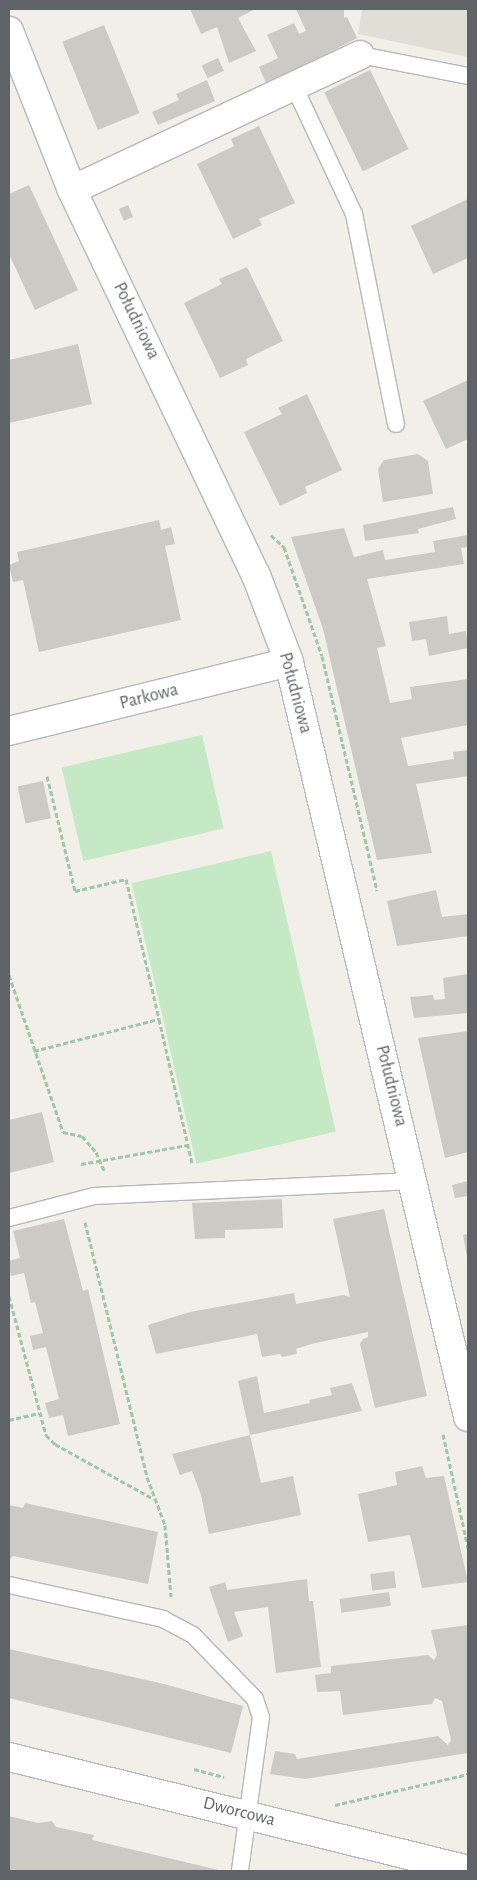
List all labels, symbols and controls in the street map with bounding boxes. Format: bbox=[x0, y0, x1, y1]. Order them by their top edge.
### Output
street label: Południowa bbox=[108, 279, 164, 363]
street label: Południowa bbox=[274, 650, 316, 736]
street label: Parkowa bbox=[118, 679, 180, 715]
street label: Południowa bbox=[370, 1043, 412, 1129]
street label: Dworcowa bbox=[201, 1793, 277, 1831]

